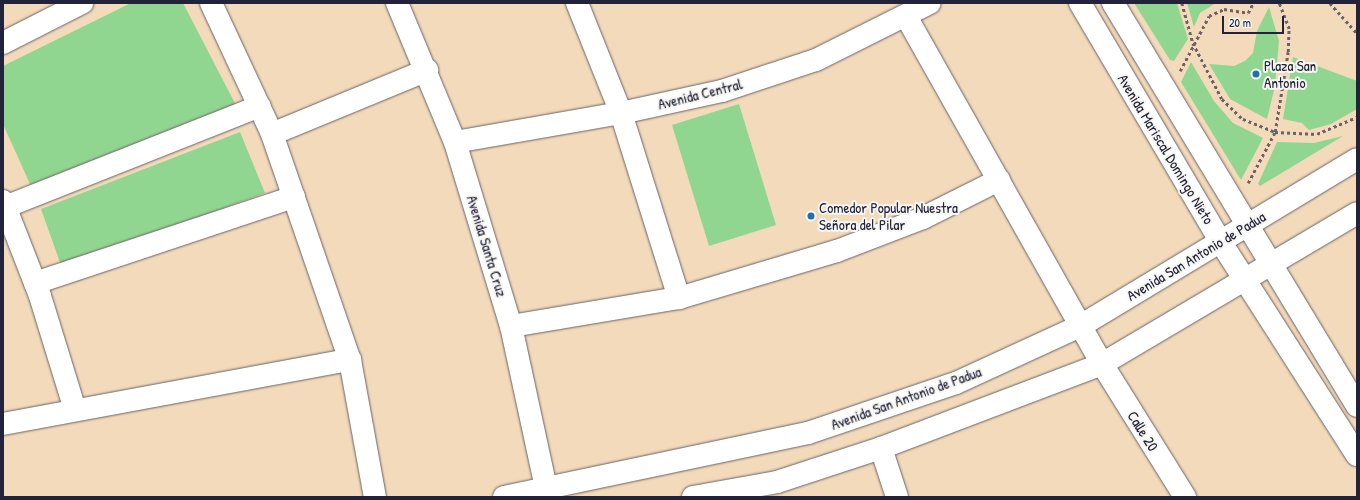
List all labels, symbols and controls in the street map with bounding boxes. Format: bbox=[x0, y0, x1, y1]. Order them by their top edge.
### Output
scale bar bbox=[1224, 8, 1286, 34]
text: 20 m bbox=[1229, 14, 1251, 31]
place label: Plaza San Antonio bbox=[1264, 56, 1316, 91]
marker: Plaza San Antonio bbox=[1251, 69, 1261, 79]
street label: Avenida Mariscal Domingo Nieto bbox=[1114, 71, 1218, 227]
street label: Avenida Central bbox=[656, 75, 744, 113]
street label: Avenida Santa Cruz bbox=[463, 193, 511, 299]
place label: Comedor Popular Nuestra Señora del Pilar bbox=[819, 198, 958, 233]
street label: Avenida San Antonio de Padua bbox=[1123, 207, 1269, 305]
marker: Comedor Popular Nuestra Señora del Pilar bbox=[806, 211, 816, 221]
street label: Avenida San Antonio de Padua bbox=[828, 362, 984, 434]
street label: Calle 20 bbox=[1124, 408, 1162, 454]

